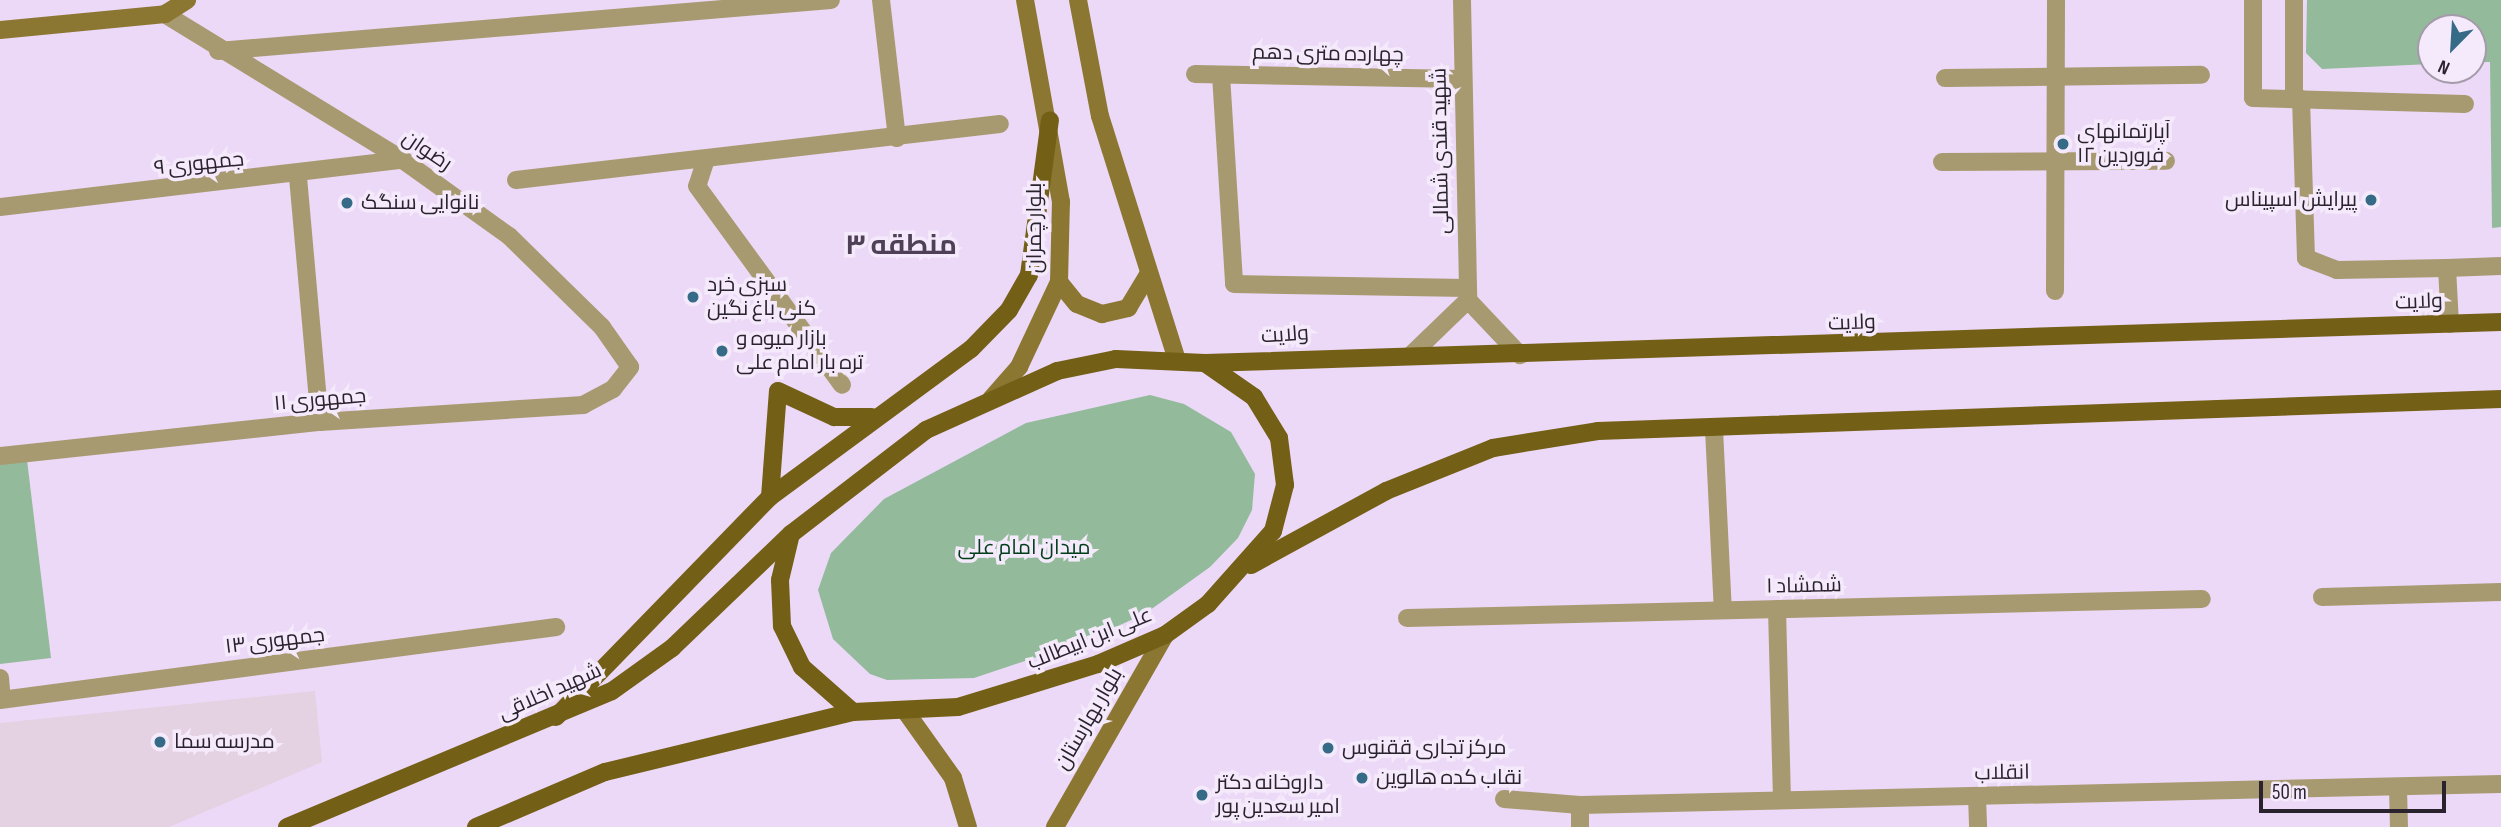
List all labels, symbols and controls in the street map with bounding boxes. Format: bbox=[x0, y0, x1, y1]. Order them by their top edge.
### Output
north arrow bbox=[2417, 14, 2487, 84]
street label: چهارده متری دهم bbox=[1252, 40, 1404, 68]
text: N bbox=[2435, 54, 2453, 79]
street label: شهید قندی شمالی bbox=[1427, 68, 1455, 234]
place label: آپارتمانهای ۱۲ فروردین bbox=[2077, 119, 2170, 169]
street label: رضوان bbox=[397, 125, 457, 177]
marker: آپارتمانهای ۱۲ فروردین bbox=[2055, 136, 2071, 152]
street label: جمهوری ۹ bbox=[153, 147, 245, 181]
street label: بلوار چمران bbox=[1022, 183, 1048, 273]
place label: پیرایش اسپیناس bbox=[2225, 187, 2357, 213]
place label: نانوایی سنگک bbox=[361, 190, 479, 216]
marker: پیرایش اسپیناس bbox=[2363, 192, 2379, 208]
marker: نانوایی سنگک bbox=[339, 195, 355, 211]
district label: منطقه ۳ bbox=[845, 229, 957, 263]
place label: سبزی خرد کنی باغ نگین bbox=[707, 272, 816, 322]
marker: سبزی خرد کنی باغ نگین bbox=[685, 289, 701, 305]
street label: ولایت bbox=[2395, 289, 2443, 315]
street label: ولایت bbox=[1828, 310, 1876, 336]
street label: ولایت bbox=[1260, 321, 1310, 349]
place label: بازار میوه و تره بار امام علی bbox=[736, 326, 863, 376]
marker: بازار میوه و تره بار امام علی bbox=[714, 343, 730, 359]
street label: جمهوری ۱۱ bbox=[273, 383, 367, 417]
park label: میدان امام علی bbox=[957, 535, 1091, 561]
street label: شمشاد ۱ bbox=[1766, 573, 1842, 599]
street label: علی ابن ابیطالب bbox=[1024, 603, 1156, 675]
street label: جمهوری ۱۳ bbox=[224, 622, 326, 660]
street label: شهید اخلاقی bbox=[494, 658, 606, 726]
street label: بلوار بهارستان bbox=[1050, 664, 1128, 774]
place label: مدرسه سما bbox=[174, 729, 275, 755]
marker: مدرسه سما bbox=[152, 734, 168, 750]
place label: مرکز تجاری ققنوس bbox=[1342, 735, 1507, 761]
marker: مرکز تجاری ققنوس bbox=[1320, 740, 1336, 756]
street label: انقلاب bbox=[1974, 760, 2030, 786]
place label: نقاب کده هالوین bbox=[1376, 765, 1522, 791]
scale bar bbox=[2263, 768, 2450, 812]
place label: داروخانه دکتر امیر سعدین پور bbox=[1216, 770, 1340, 820]
marker: نقاب کده هالوین bbox=[1354, 770, 1370, 786]
text: 50 m bbox=[2272, 780, 2307, 805]
marker: داروخانه دکتر امیر سعدین پور bbox=[1194, 787, 1210, 803]

